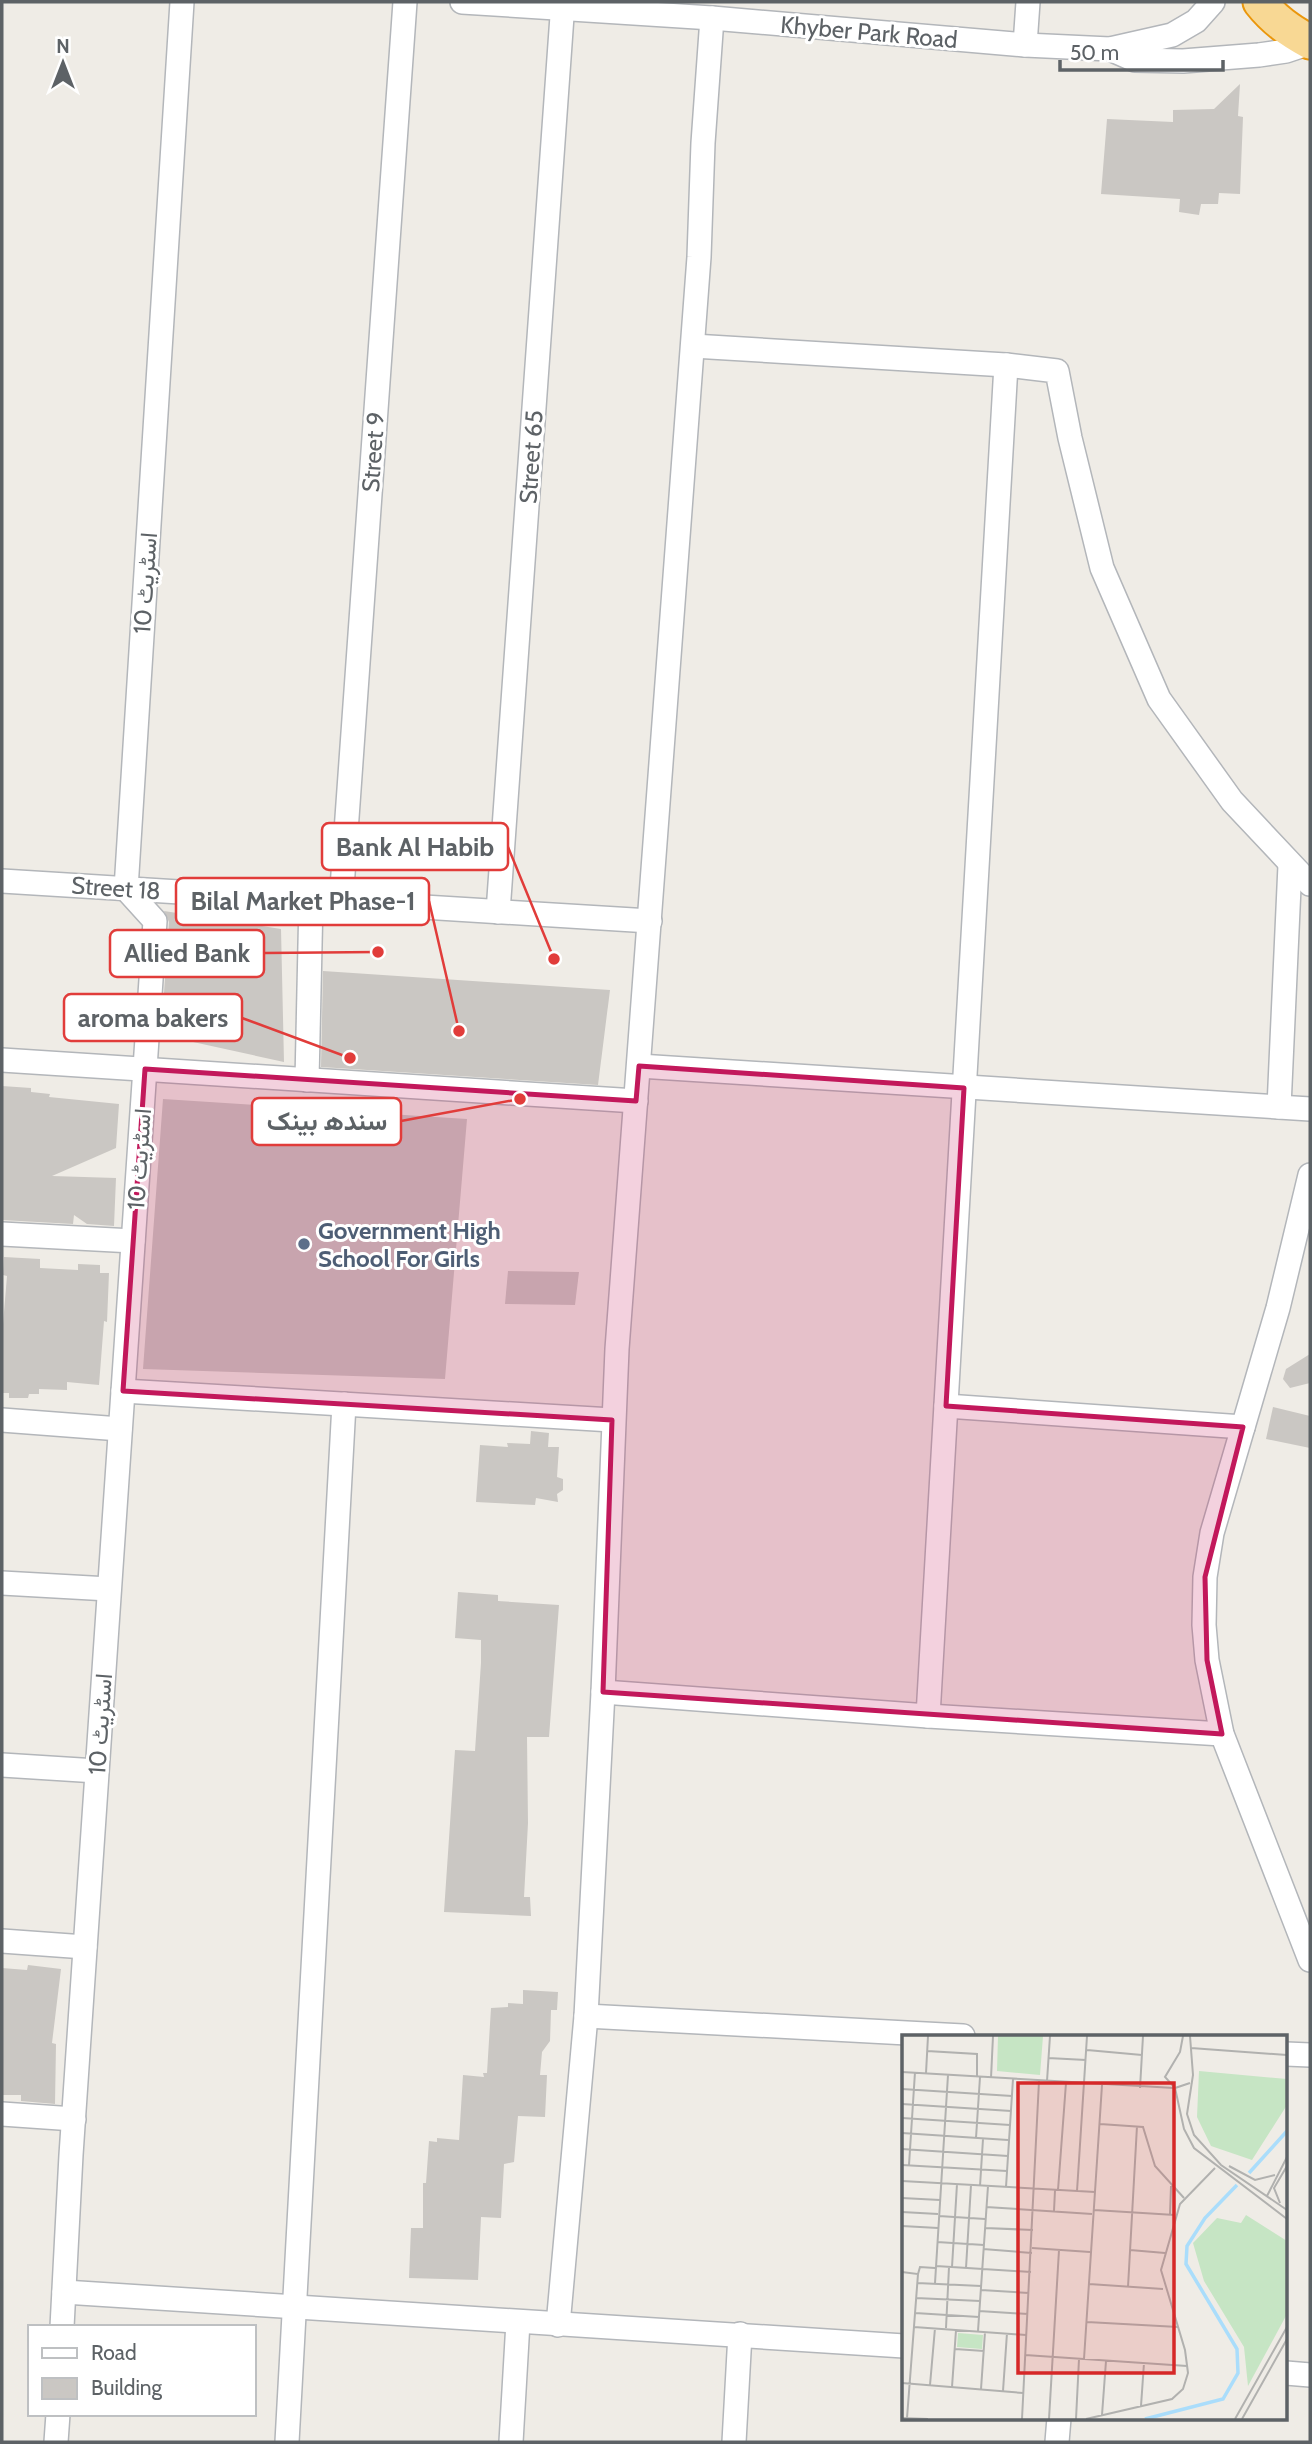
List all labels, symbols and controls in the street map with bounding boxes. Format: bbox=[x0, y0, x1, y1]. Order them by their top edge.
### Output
street label: Khyber Park Road bbox=[779, 10, 959, 54]
north arrow bbox=[28, 28, 98, 98]
scale bar bbox=[1060, 28, 1223, 72]
text: N bbox=[56, 35, 70, 58]
text: 50 m bbox=[1070, 40, 1119, 65]
street label: Street 65 bbox=[513, 409, 549, 505]
street label: Street 9 bbox=[356, 411, 390, 493]
street label: اسٹریٹ 10 bbox=[127, 531, 164, 635]
callout: Bank Al Habib bbox=[322, 823, 508, 870]
text: Bank Al Habib bbox=[336, 831, 494, 863]
street label: Street 18 bbox=[70, 870, 162, 906]
callout: Bilal Market Phase-1 bbox=[176, 878, 429, 925]
text: Bilal Market Phase-1 bbox=[190, 885, 416, 917]
callout: Allied Bank bbox=[110, 930, 264, 977]
text: Allied Bank bbox=[124, 937, 250, 969]
callout: aroma bakers bbox=[64, 994, 242, 1041]
text: aroma bakers bbox=[78, 1002, 228, 1034]
callout: سندھ بینک bbox=[252, 1098, 401, 1145]
text: سندھ بینک bbox=[267, 1105, 387, 1137]
street label: اسٹریٹ 10 bbox=[121, 1107, 158, 1211]
place label: Government High School For Girls bbox=[318, 1216, 501, 1273]
marker: Government High School For Girls bbox=[296, 1236, 312, 1252]
street label: اسٹریٹ 10 bbox=[82, 1672, 119, 1776]
inset map bbox=[902, 2035, 1288, 2420]
legend bbox=[28, 2325, 256, 2416]
text: Road bbox=[91, 2340, 137, 2365]
text: Building bbox=[91, 2375, 163, 2400]

